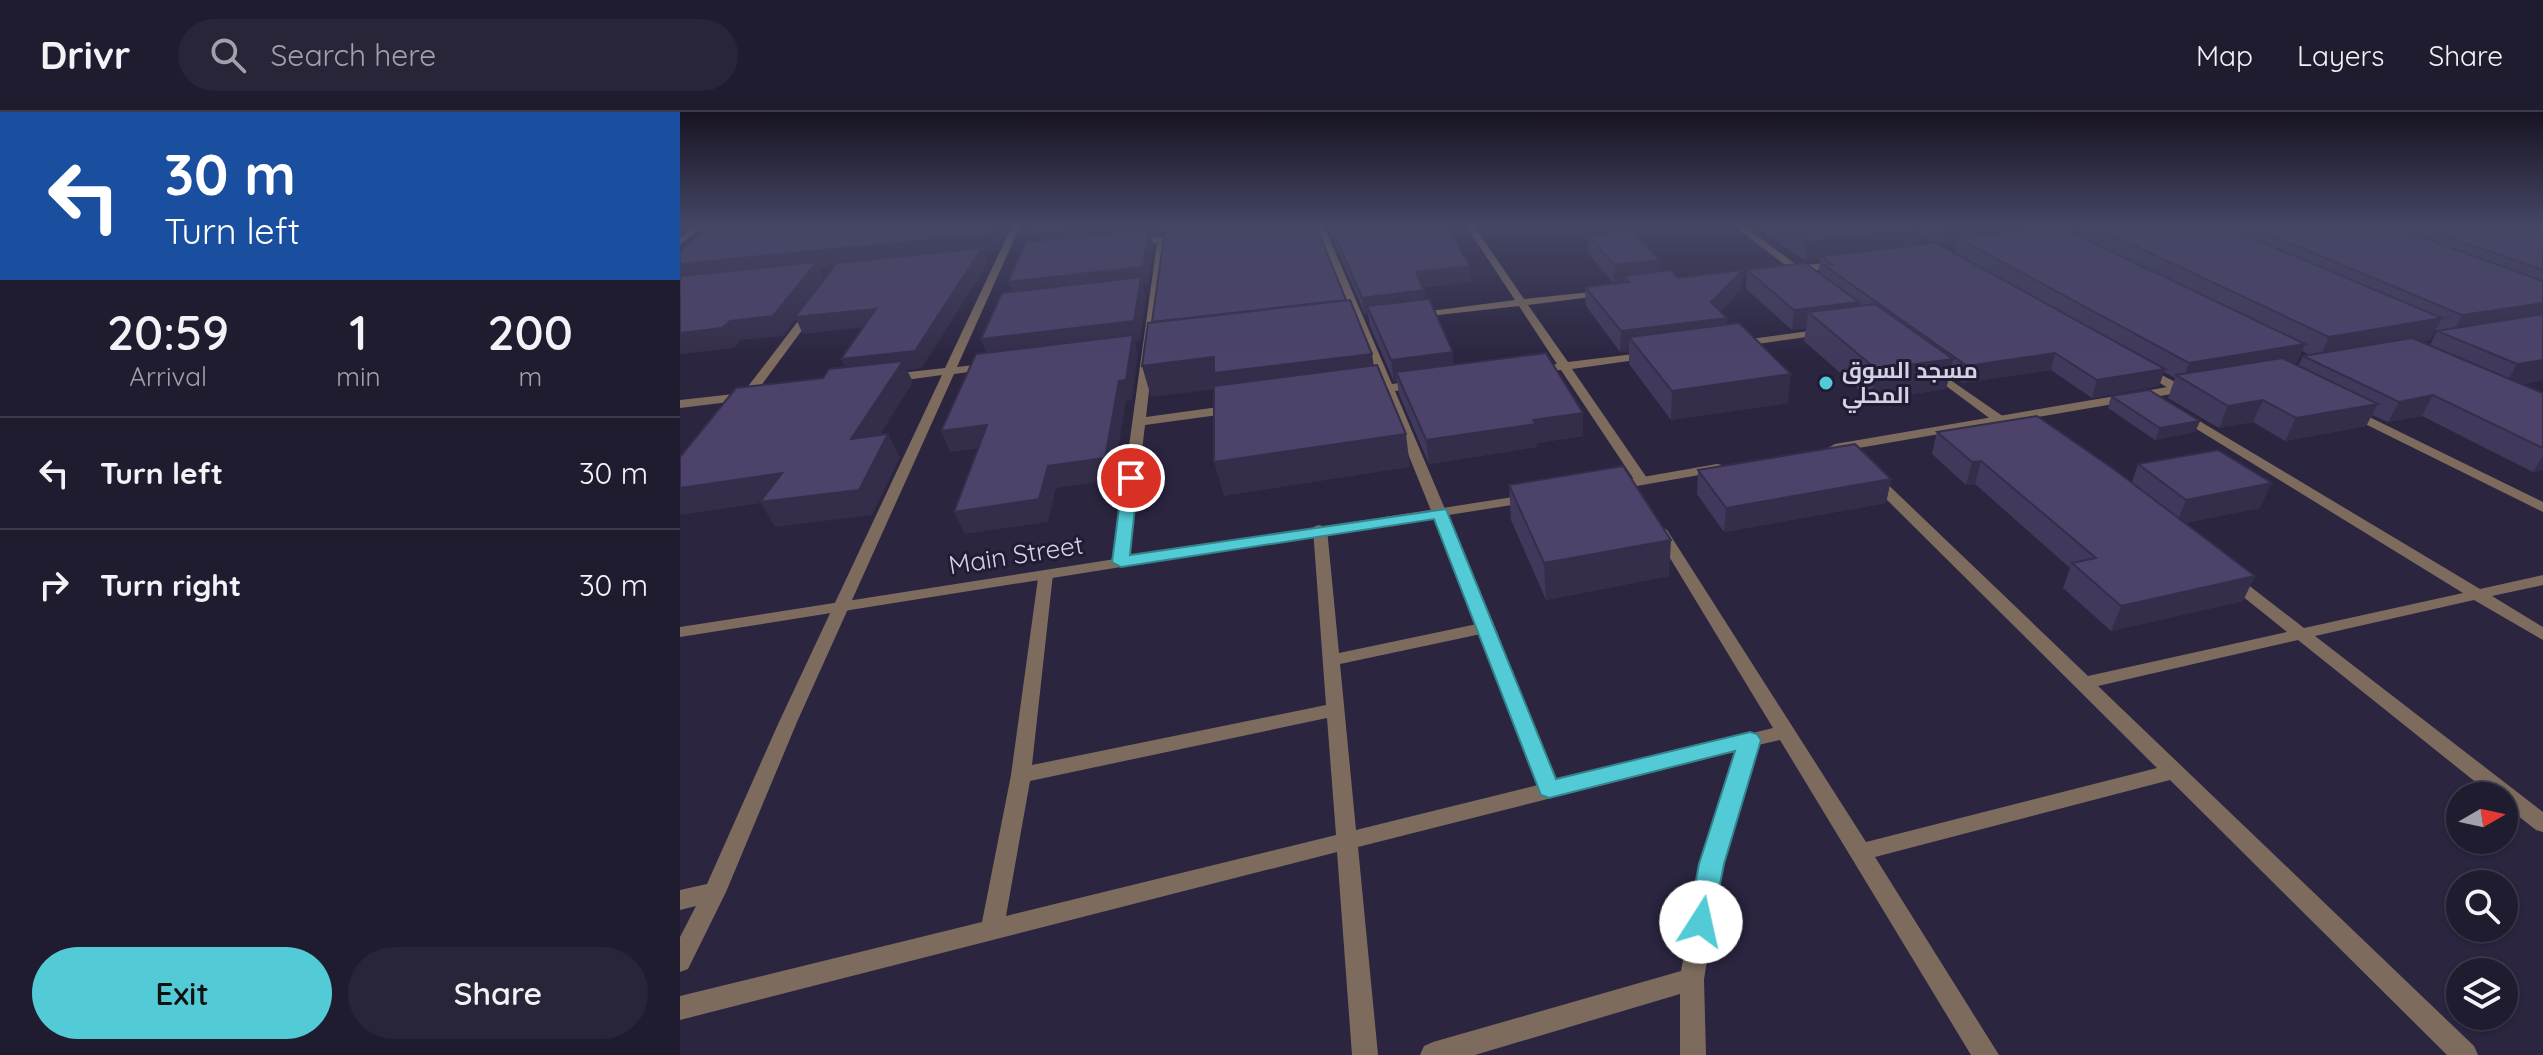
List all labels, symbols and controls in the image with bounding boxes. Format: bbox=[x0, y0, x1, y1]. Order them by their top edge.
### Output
search box bbox=[178, 19, 738, 91]
text: Drivr bbox=[40, 31, 130, 79]
icon: search bbox=[206, 33, 250, 77]
text: Search here bbox=[270, 36, 436, 74]
text: Map bbox=[2196, 38, 2253, 73]
text: Layers bbox=[2297, 38, 2384, 73]
text: Share bbox=[2428, 38, 2503, 73]
text: 30 m bbox=[164, 139, 296, 209]
icon: left bbox=[32, 144, 136, 248]
text: Turn left bbox=[164, 208, 300, 253]
text: 20:59 bbox=[107, 302, 229, 362]
text: 1 bbox=[349, 302, 368, 362]
text: 200 bbox=[488, 302, 573, 362]
place label: مسجد السوق المحلي bbox=[1842, 356, 1978, 413]
text: Arrival bbox=[129, 360, 207, 393]
text: min bbox=[336, 360, 381, 393]
text: m bbox=[518, 360, 542, 393]
marker: مسجد السوق المحلي bbox=[1817, 374, 1835, 392]
pin bbox=[1097, 444, 1165, 512]
icon: left bbox=[32, 451, 76, 495]
text: Turn left bbox=[100, 454, 223, 492]
text: 30 m bbox=[579, 454, 648, 492]
icon: arrive bbox=[1109, 456, 1153, 500]
street label: Main Street bbox=[946, 528, 1086, 581]
icon: right bbox=[32, 563, 76, 607]
text: Turn right bbox=[100, 566, 241, 604]
text: 30 m bbox=[579, 566, 648, 604]
north arrow bbox=[2446, 782, 2518, 854]
map controls bbox=[2446, 782, 2518, 1030]
button: search bbox=[2446, 870, 2518, 942]
position arrow bbox=[1659, 880, 1743, 964]
button: Exit bbox=[32, 947, 332, 1039]
button: Share bbox=[348, 947, 648, 1039]
button: layers bbox=[2446, 958, 2518, 1030]

